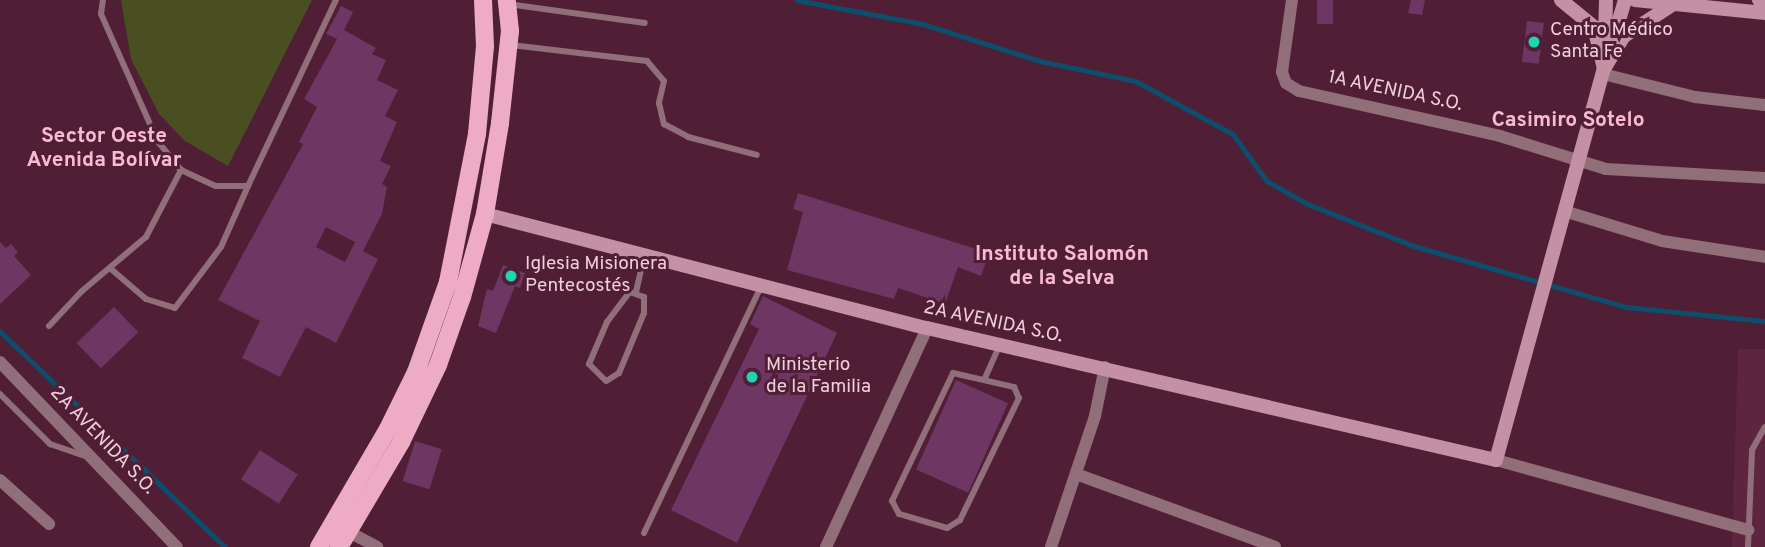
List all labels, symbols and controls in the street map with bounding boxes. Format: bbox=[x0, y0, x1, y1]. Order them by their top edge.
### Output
place label: Centro Médico Santa Fe bbox=[1550, 20, 1673, 64]
marker: Centro Médico Santa Fe bbox=[1524, 32, 1544, 52]
street label: 1A AVENIDA S.O. bbox=[1325, 66, 1465, 118]
district label: Casimiro Sotelo bbox=[1491, 108, 1645, 134]
district label: Sector Oeste Avenida Bolívar bbox=[27, 124, 181, 174]
district label: Instituto Salomón de la Selva bbox=[975, 242, 1149, 292]
place label: Iglesia Misionera Pentecostés bbox=[525, 254, 667, 298]
marker: Iglesia Misionera Pentecostés bbox=[503, 268, 519, 284]
street label: 2A AVENIDA S.O. bbox=[920, 297, 1066, 349]
place label: Ministerio de la Familia bbox=[766, 355, 871, 399]
marker: Ministerio de la Familia bbox=[744, 369, 760, 385]
street label: 2A AVENIDA S.O. bbox=[44, 381, 160, 501]

